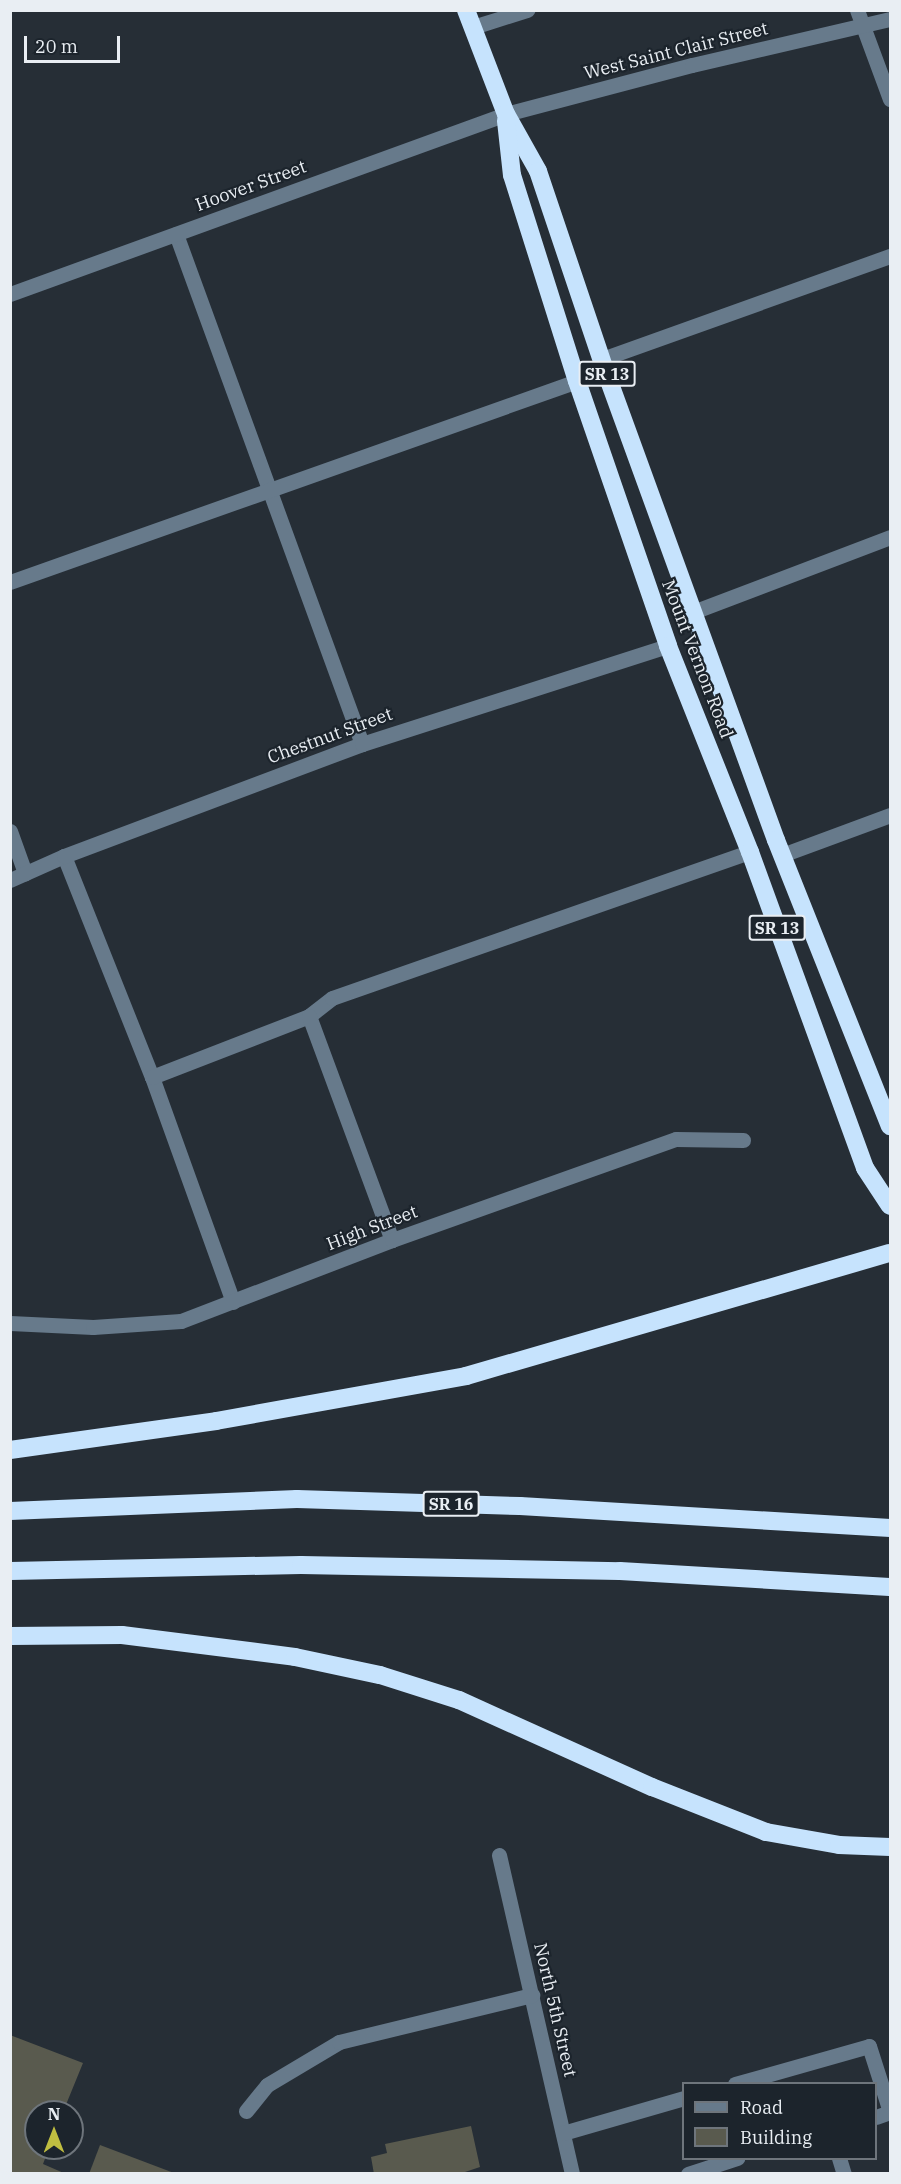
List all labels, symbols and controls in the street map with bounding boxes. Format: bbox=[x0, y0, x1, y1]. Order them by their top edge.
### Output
street label: West Saint Clair Street bbox=[582, 18, 770, 84]
scale bar bbox=[27, 24, 123, 62]
text: 20 m bbox=[35, 35, 78, 58]
street label: Hoover Street bbox=[193, 156, 309, 216]
road number: SR 13 bbox=[578, 361, 636, 387]
street label: Mount Vernon Road bbox=[657, 577, 737, 741]
street label: Chestnut Street bbox=[265, 703, 395, 769]
road number: SR 13 bbox=[748, 915, 806, 941]
street label: High Street bbox=[324, 1201, 420, 1255]
road number: SR 16 bbox=[422, 1491, 480, 1517]
street label: North 5th Street bbox=[529, 1941, 581, 2079]
legend bbox=[682, 2082, 877, 2160]
text: Road bbox=[740, 2096, 783, 2119]
north arrow bbox=[24, 2100, 84, 2160]
text: N bbox=[48, 2104, 60, 2124]
text: Building bbox=[740, 2126, 812, 2149]

